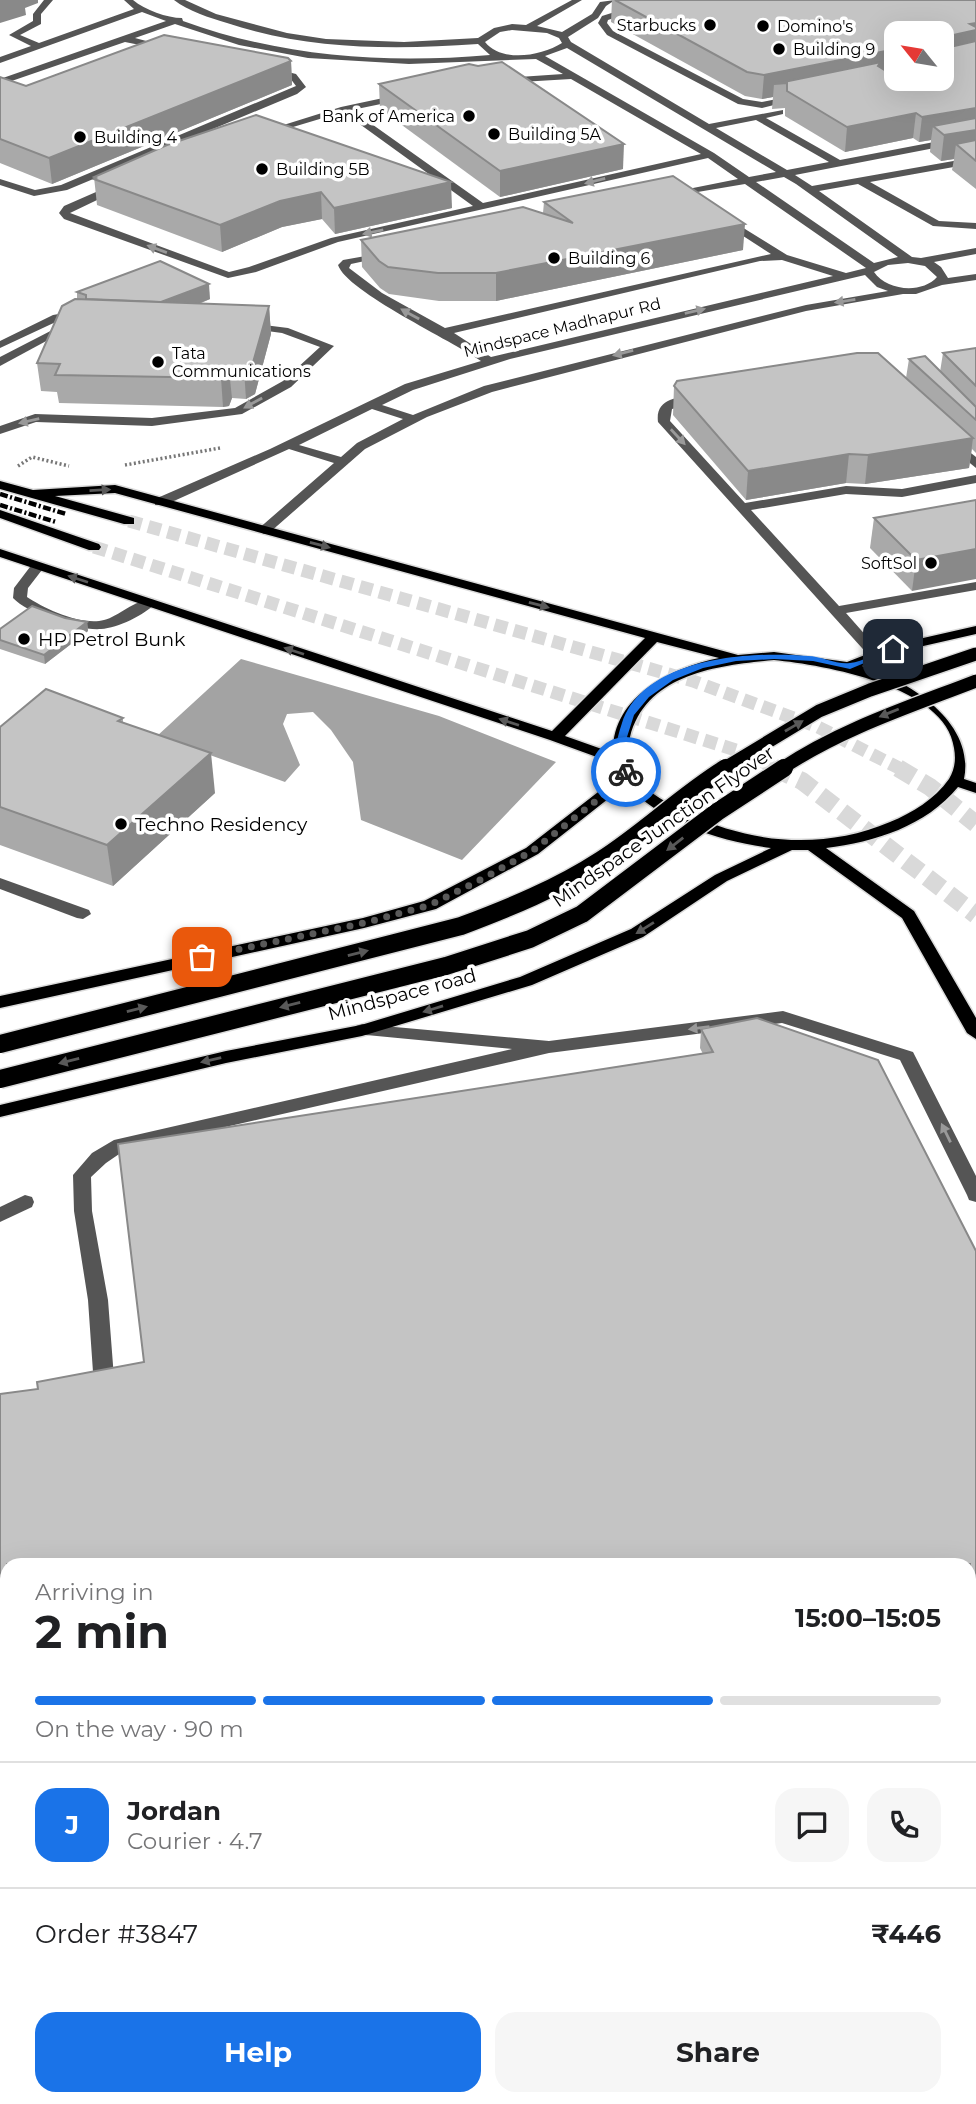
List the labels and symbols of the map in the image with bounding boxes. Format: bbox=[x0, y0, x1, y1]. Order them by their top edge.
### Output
place label: Starbucks bbox=[617, 16, 696, 35]
marker: Starbucks bbox=[702, 17, 718, 33]
place label: Domino's bbox=[777, 17, 853, 36]
marker: Domino's bbox=[755, 18, 771, 34]
north arrow bbox=[884, 21, 954, 91]
place label: Building 9 bbox=[793, 40, 875, 59]
marker: Building 9 bbox=[771, 41, 787, 57]
place label: Bank of America bbox=[322, 107, 455, 126]
marker: Bank of America bbox=[461, 108, 477, 124]
place label: Building 5A bbox=[508, 125, 602, 144]
marker: Building 5A bbox=[486, 126, 502, 142]
place label: Building 4 bbox=[94, 128, 178, 147]
marker: Building 4 bbox=[72, 129, 88, 145]
place label: Building 5B bbox=[276, 160, 370, 179]
marker: Building 5B bbox=[254, 161, 270, 177]
one-way arrow bbox=[584, 175, 606, 186]
one-way arrow bbox=[362, 226, 384, 237]
one-way arrow bbox=[147, 244, 168, 255]
place label: Building 6 bbox=[568, 249, 651, 268]
marker: Building 6 bbox=[546, 250, 562, 266]
street label: Mindspace Madhapur Rd bbox=[462, 294, 663, 361]
one-way arrow bbox=[834, 296, 856, 307]
one-way arrow bbox=[684, 306, 706, 317]
one-way arrow bbox=[400, 308, 420, 320]
place label: Tata Communications bbox=[172, 344, 311, 381]
one-way arrow bbox=[612, 348, 634, 359]
marker: Tata Communications bbox=[150, 354, 166, 370]
one-way arrow bbox=[244, 397, 263, 409]
one-way arrow bbox=[18, 415, 40, 426]
one-way arrow bbox=[670, 428, 686, 446]
one-way arrow bbox=[89, 484, 111, 495]
one-way arrow bbox=[309, 540, 331, 551]
place label: SoftSol bbox=[861, 554, 917, 573]
marker: SoftSol bbox=[923, 555, 939, 571]
one-way arrow bbox=[67, 573, 88, 584]
one-way arrow bbox=[528, 600, 550, 611]
pin bbox=[863, 619, 923, 679]
place label: HP Petrol Bunk bbox=[38, 628, 186, 651]
marker: HP Petrol Bunk bbox=[16, 631, 32, 647]
one-way arrow bbox=[283, 645, 304, 656]
one-way arrow bbox=[879, 707, 899, 719]
one-way arrow bbox=[499, 716, 520, 727]
one-way arrow bbox=[784, 719, 803, 732]
courier bbox=[591, 737, 661, 807]
street label: Mindspace Junction Flyover bbox=[548, 741, 779, 912]
place label: Techno Residency bbox=[135, 813, 308, 836]
marker: Techno Residency bbox=[113, 816, 129, 832]
one-way arrow bbox=[667, 837, 685, 852]
one-way arrow bbox=[636, 921, 654, 935]
pin bbox=[172, 927, 232, 987]
one-way arrow bbox=[347, 947, 369, 958]
street label: Mindspace road bbox=[325, 964, 479, 1025]
one-way arrow bbox=[278, 1000, 300, 1011]
one-way arrow bbox=[127, 1003, 149, 1014]
one-way arrow bbox=[422, 1004, 443, 1014]
one-way arrow bbox=[688, 1022, 710, 1033]
one-way arrow bbox=[200, 1055, 222, 1066]
one-way arrow bbox=[58, 1056, 80, 1067]
one-way arrow bbox=[940, 1123, 951, 1143]

